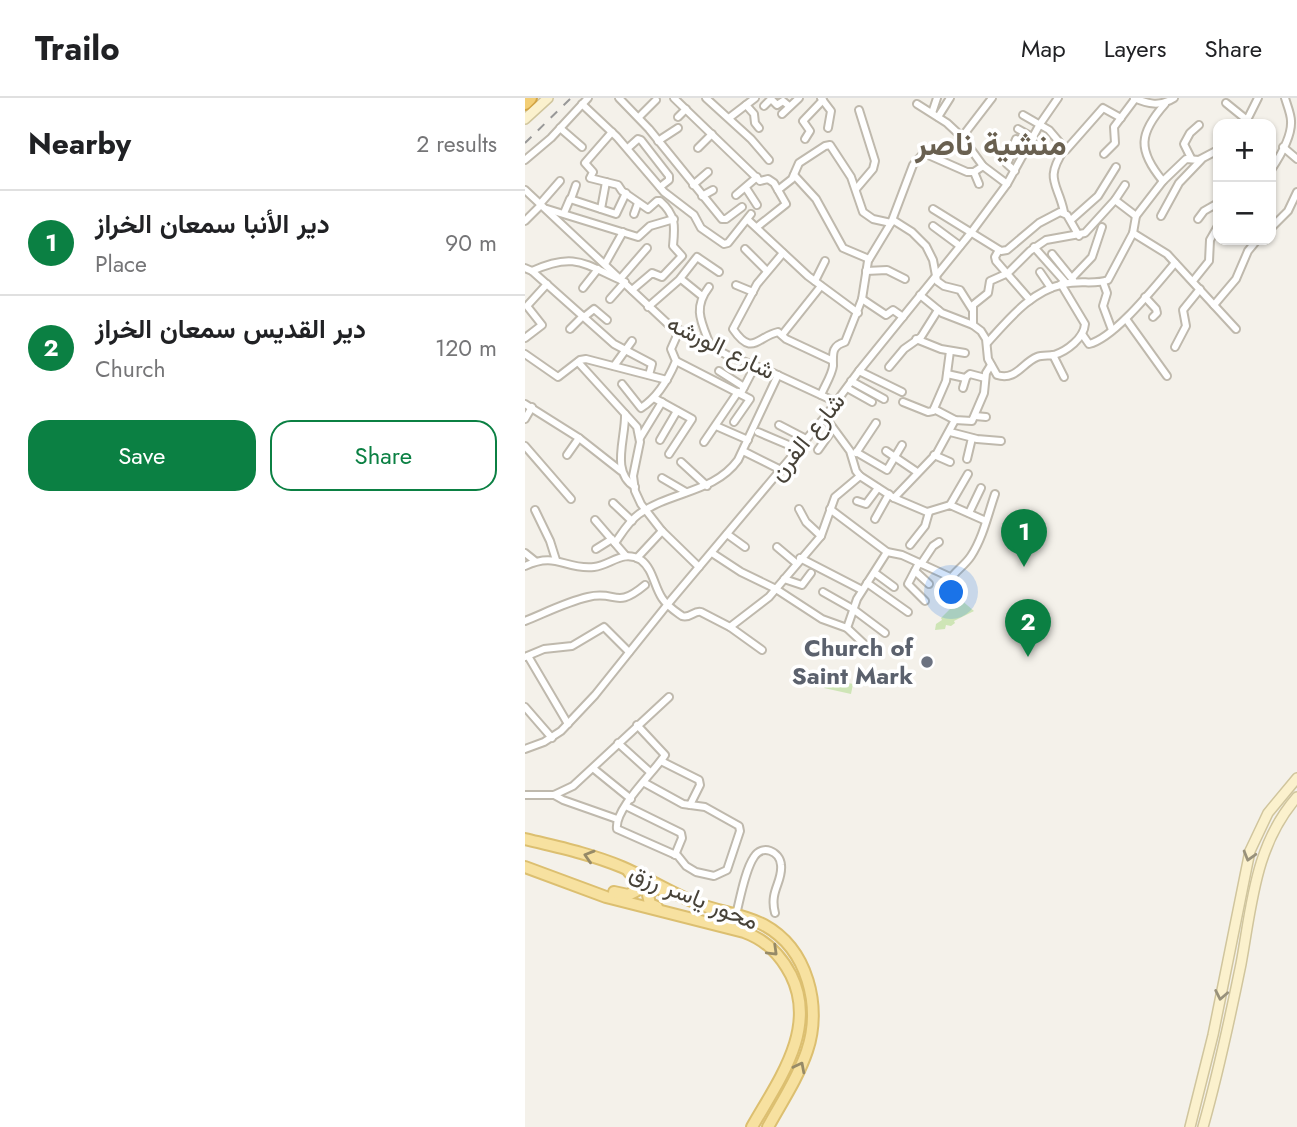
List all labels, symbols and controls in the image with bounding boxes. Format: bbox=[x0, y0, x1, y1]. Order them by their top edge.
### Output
text: Trailo bbox=[35, 25, 120, 72]
text: Map bbox=[1021, 31, 1066, 66]
text: Layers bbox=[1104, 31, 1166, 66]
text: Share bbox=[1204, 31, 1262, 66]
map controls bbox=[1213, 119, 1276, 245]
button: + bbox=[1213, 119, 1276, 182]
district label: منشية ناصر bbox=[914, 121, 1067, 167]
text: Nearby bbox=[28, 122, 131, 165]
text: 2 results bbox=[416, 127, 497, 161]
button: − bbox=[1213, 182, 1276, 245]
text: دير الأنبا سمعان الخراز bbox=[95, 205, 330, 243]
text: 1 bbox=[45, 226, 57, 260]
text: 90 m bbox=[445, 226, 497, 260]
text: Place bbox=[95, 247, 147, 281]
street label: شارع الورشه bbox=[661, 305, 781, 388]
text: دير القديس سمعان الخراز bbox=[95, 310, 366, 348]
text: 2 bbox=[43, 331, 59, 365]
text: 120 m bbox=[435, 331, 497, 365]
text: Church bbox=[95, 352, 166, 386]
street label: شارع الفرن bbox=[760, 385, 853, 488]
button: Save bbox=[28, 420, 256, 491]
button: Share bbox=[270, 420, 497, 491]
pin: 1 bbox=[1001, 509, 1047, 567]
your location bbox=[934, 575, 968, 609]
pin: 2 bbox=[1005, 599, 1051, 657]
place label: Church of Saint Mark bbox=[792, 630, 915, 693]
marker: Church of Saint Mark bbox=[919, 654, 935, 670]
one-way arrow bbox=[583, 849, 595, 864]
one-way arrow bbox=[1243, 850, 1257, 862]
street label: محور ياسر رزق bbox=[624, 855, 764, 938]
one-way arrow bbox=[765, 942, 778, 955]
one-way arrow bbox=[1214, 989, 1229, 1001]
one-way arrow bbox=[791, 1062, 805, 1074]

